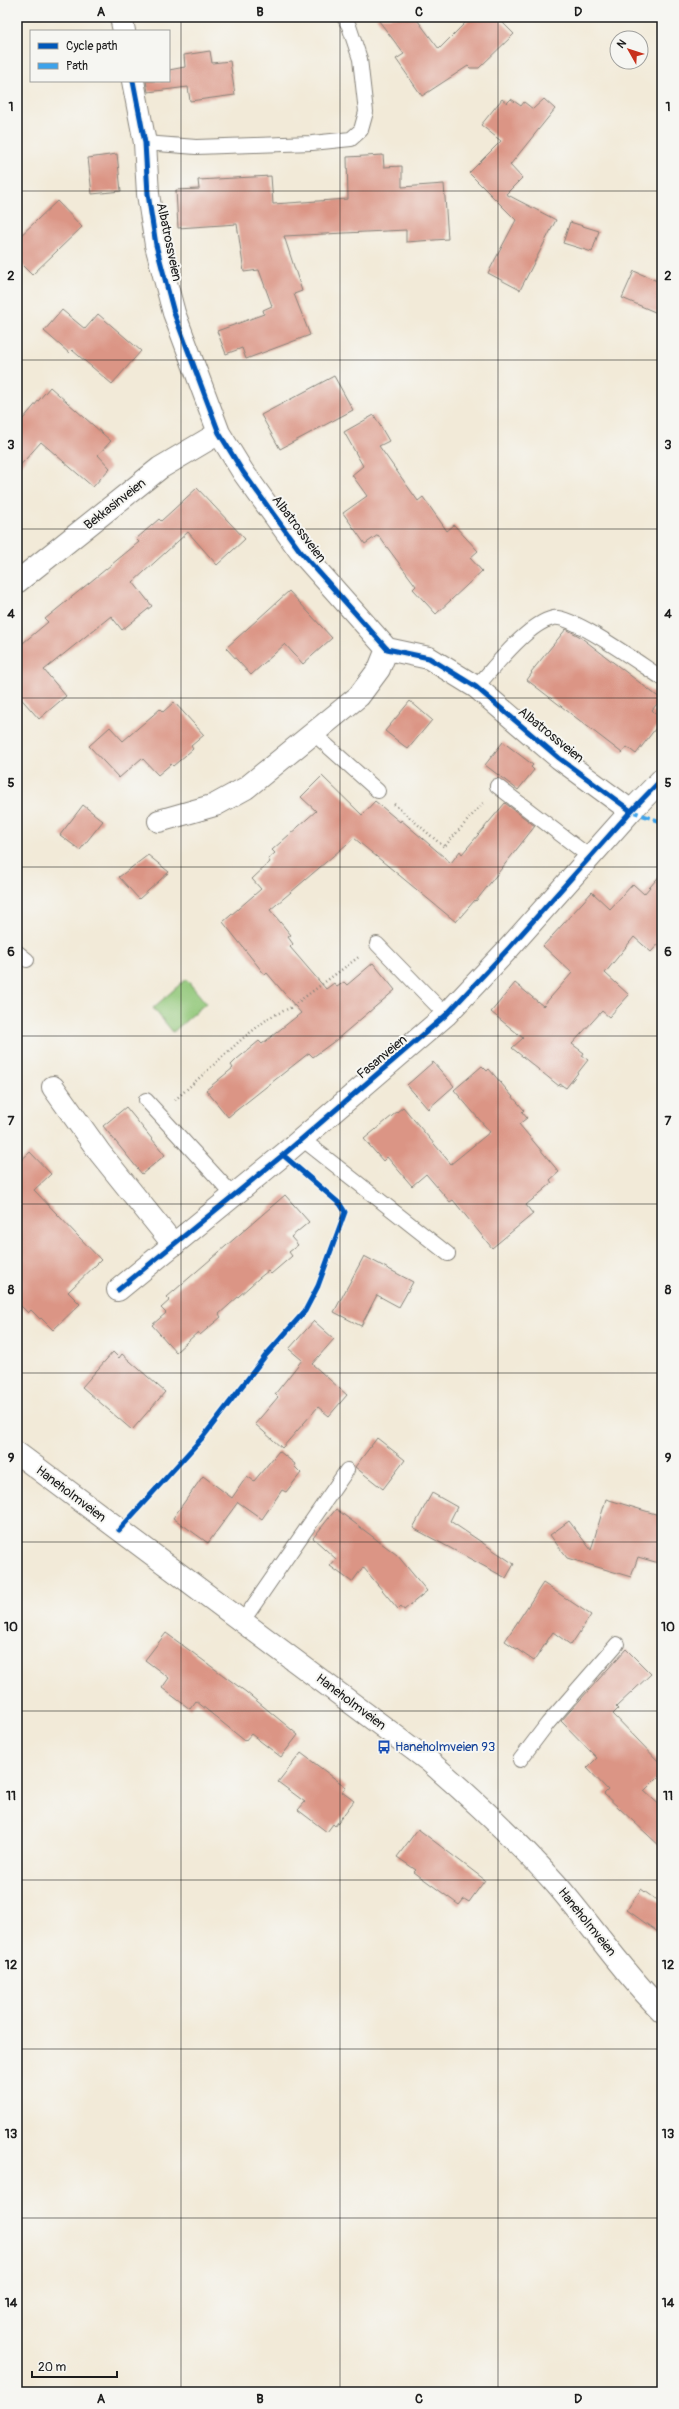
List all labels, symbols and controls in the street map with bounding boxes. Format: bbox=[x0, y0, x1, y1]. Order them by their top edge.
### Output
text: A bbox=[97, 4, 106, 20]
text: B bbox=[256, 4, 264, 20]
text: C bbox=[415, 4, 423, 20]
text: D bbox=[574, 4, 582, 20]
legend bbox=[30, 30, 170, 82]
north arrow bbox=[609, 30, 649, 70]
text: N bbox=[614, 37, 629, 51]
text: Cycle path bbox=[66, 39, 118, 54]
text: Path bbox=[66, 59, 88, 74]
text: 1 bbox=[8, 99, 14, 115]
text: 1 bbox=[665, 99, 671, 115]
street label: Albatrossveien bbox=[153, 201, 185, 283]
text: 2 bbox=[7, 268, 15, 284]
text: 2 bbox=[664, 268, 672, 284]
text: 3 bbox=[7, 437, 15, 453]
text: 3 bbox=[664, 437, 672, 453]
street label: Bekkasinveien bbox=[81, 475, 149, 533]
street label: Albatrossveien bbox=[269, 492, 329, 566]
text: 4 bbox=[7, 606, 15, 622]
text: 4 bbox=[664, 606, 672, 622]
street label: Albatrossveien bbox=[515, 704, 587, 766]
text: 5 bbox=[7, 775, 15, 791]
text: 5 bbox=[664, 775, 672, 791]
text: 6 bbox=[7, 944, 15, 960]
text: 6 bbox=[664, 944, 672, 960]
street label: Fasanveien bbox=[354, 1032, 410, 1082]
text: 7 bbox=[8, 1113, 15, 1129]
text: 7 bbox=[665, 1113, 672, 1129]
text: 8 bbox=[8, 1282, 15, 1298]
text: 8 bbox=[665, 1282, 672, 1298]
text: 9 bbox=[8, 1450, 15, 1466]
text: 9 bbox=[665, 1450, 672, 1466]
street label: Haneholmveien bbox=[33, 1462, 109, 1526]
text: 10 bbox=[4, 1619, 18, 1635]
text: 10 bbox=[661, 1619, 675, 1635]
street label: Haneholmveien bbox=[313, 1670, 389, 1734]
bus stop icon: Haneholmveien 93 bbox=[376, 1739, 392, 1755]
place label: Haneholmveien 93 bbox=[395, 1739, 495, 1755]
text: 11 bbox=[6, 1788, 16, 1804]
text: 11 bbox=[663, 1788, 673, 1804]
street label: Haneholmveien bbox=[555, 1885, 619, 1959]
text: 12 bbox=[5, 1957, 17, 1973]
text: 12 bbox=[662, 1957, 674, 1973]
text: 13 bbox=[5, 2126, 17, 2142]
text: 13 bbox=[662, 2126, 674, 2142]
text: 14 bbox=[5, 2295, 18, 2311]
text: 14 bbox=[662, 2295, 675, 2311]
scale bar bbox=[32, 2353, 117, 2379]
text: 20 m bbox=[38, 2360, 67, 2375]
text: A bbox=[97, 2391, 106, 2407]
text: B bbox=[256, 2391, 264, 2407]
text: C bbox=[415, 2391, 423, 2407]
text: D bbox=[574, 2391, 582, 2407]

